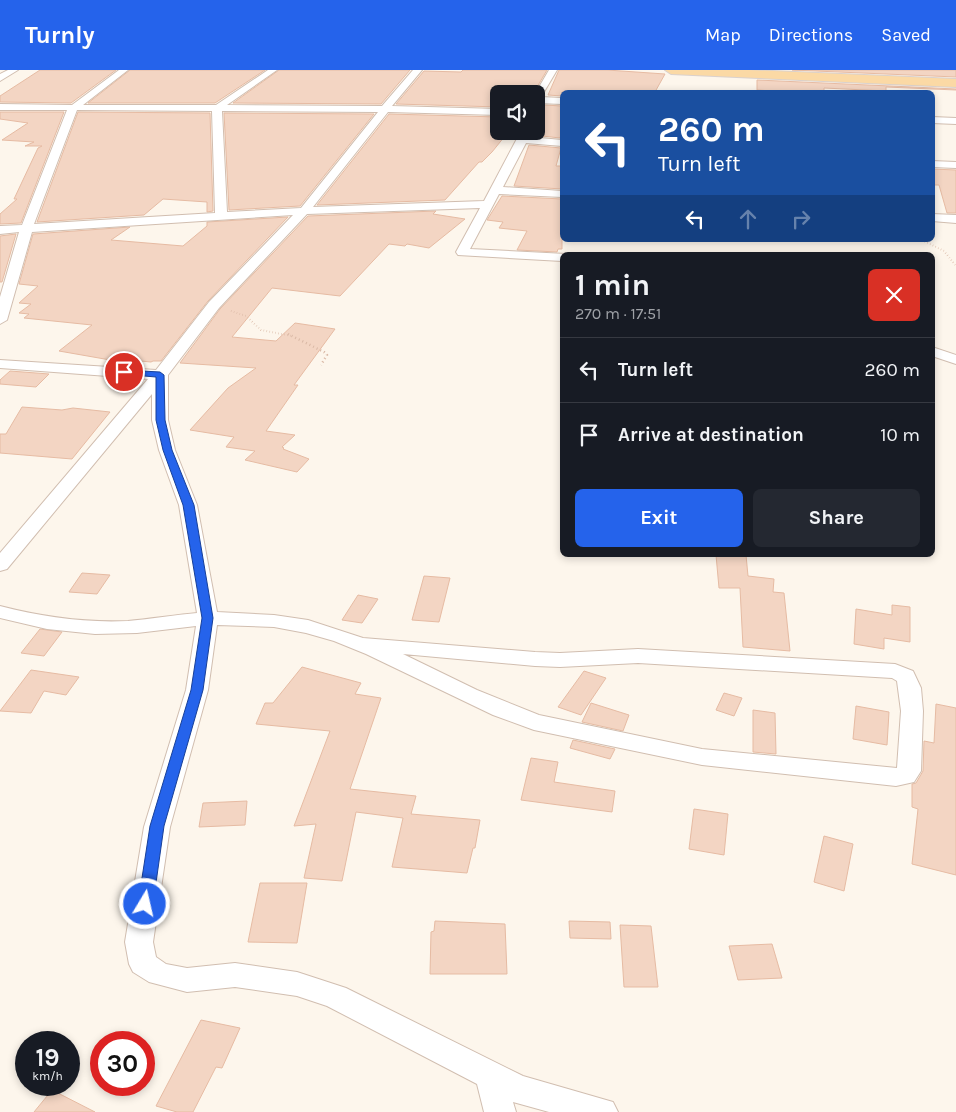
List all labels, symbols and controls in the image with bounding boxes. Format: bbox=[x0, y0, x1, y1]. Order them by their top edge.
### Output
text: Turnly bbox=[25, 21, 95, 49]
text: Map bbox=[705, 24, 741, 46]
text: Directions bbox=[769, 24, 853, 46]
text: Saved bbox=[881, 24, 931, 46]
map controls bbox=[490, 85, 545, 140]
button: sound bbox=[490, 85, 545, 140]
text: 260 m bbox=[658, 109, 765, 150]
icon: left bbox=[575, 110, 640, 175]
text: Turn left bbox=[658, 151, 741, 177]
icon: left bbox=[681, 205, 709, 233]
icon: ahead bbox=[734, 205, 762, 233]
icon: right bbox=[787, 205, 815, 233]
text: 1 min bbox=[575, 267, 650, 303]
button: close bbox=[868, 269, 920, 321]
text: 270 m · 17:51 bbox=[575, 304, 661, 323]
pin bbox=[103, 351, 145, 393]
icon: left bbox=[575, 356, 603, 384]
icon: arrive bbox=[110, 358, 138, 386]
text: Turn left bbox=[618, 359, 693, 381]
text: 260 m bbox=[865, 359, 920, 381]
icon: arrive bbox=[575, 421, 603, 449]
text: Arrive at destination bbox=[618, 424, 804, 446]
text: 10 m bbox=[880, 424, 920, 446]
button: Exit bbox=[575, 489, 743, 547]
button: Share bbox=[753, 489, 920, 547]
position arrow bbox=[118, 877, 170, 929]
speed limit sign: 30 bbox=[90, 1031, 155, 1096]
text: 19 bbox=[35, 1043, 60, 1072]
text: km/h bbox=[32, 1069, 63, 1083]

